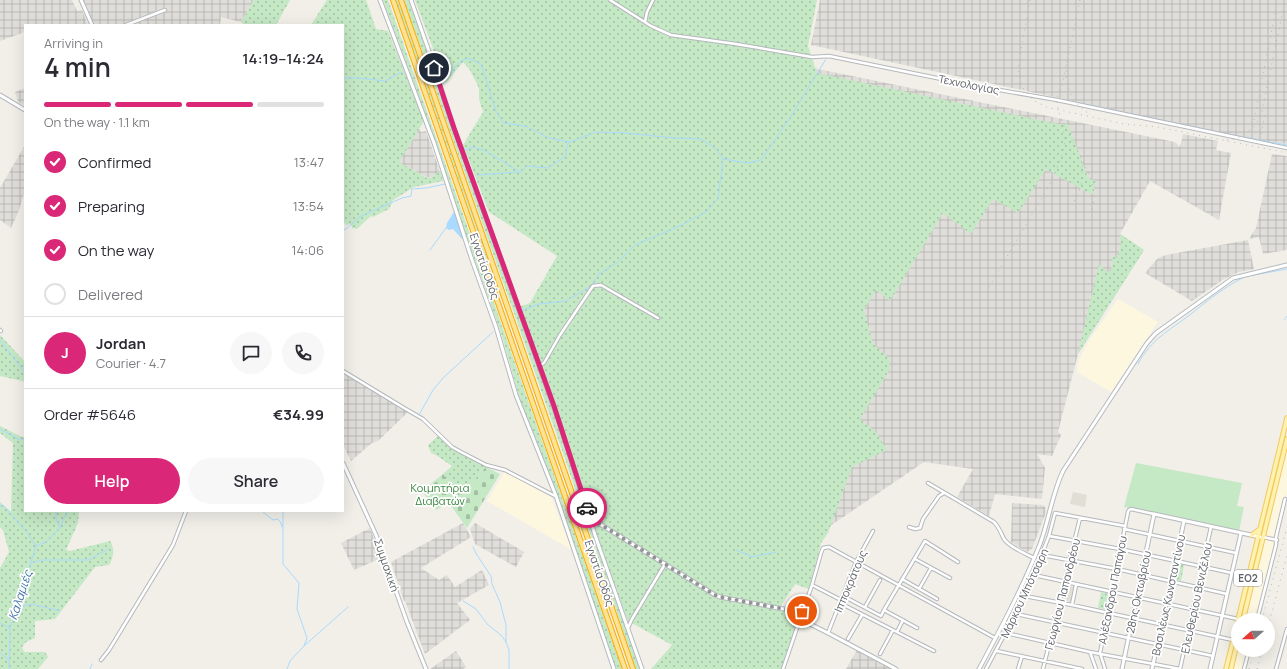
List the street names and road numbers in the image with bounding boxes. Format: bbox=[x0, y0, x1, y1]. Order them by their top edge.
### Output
street label: Τεχνολογίας bbox=[937, 71, 1001, 97]
street label: Εγνατία Οδός bbox=[467, 231, 503, 301]
street label: Βασιλέως Κωνσταντίνου bbox=[1148, 533, 1188, 657]
street label: Αλέξανδρου Παπάγου bbox=[1094, 534, 1130, 646]
street label: Συμμαχική bbox=[371, 536, 403, 594]
street label: Γεωργίου Παπανδρέου bbox=[1041, 537, 1083, 651]
street label: Εγνατία Οδός bbox=[582, 538, 618, 608]
street label: Ελευθερίου Βενιζέλου bbox=[1177, 541, 1215, 655]
street label: Μάρκου Μπότσαρη bbox=[997, 546, 1051, 640]
street label: Ιπποκράτους bbox=[830, 547, 870, 615]
street label: 28ης Οκτωβρίου bbox=[1122, 549, 1154, 635]
road number: ΕΟ2 bbox=[1234, 570, 1262, 586]

